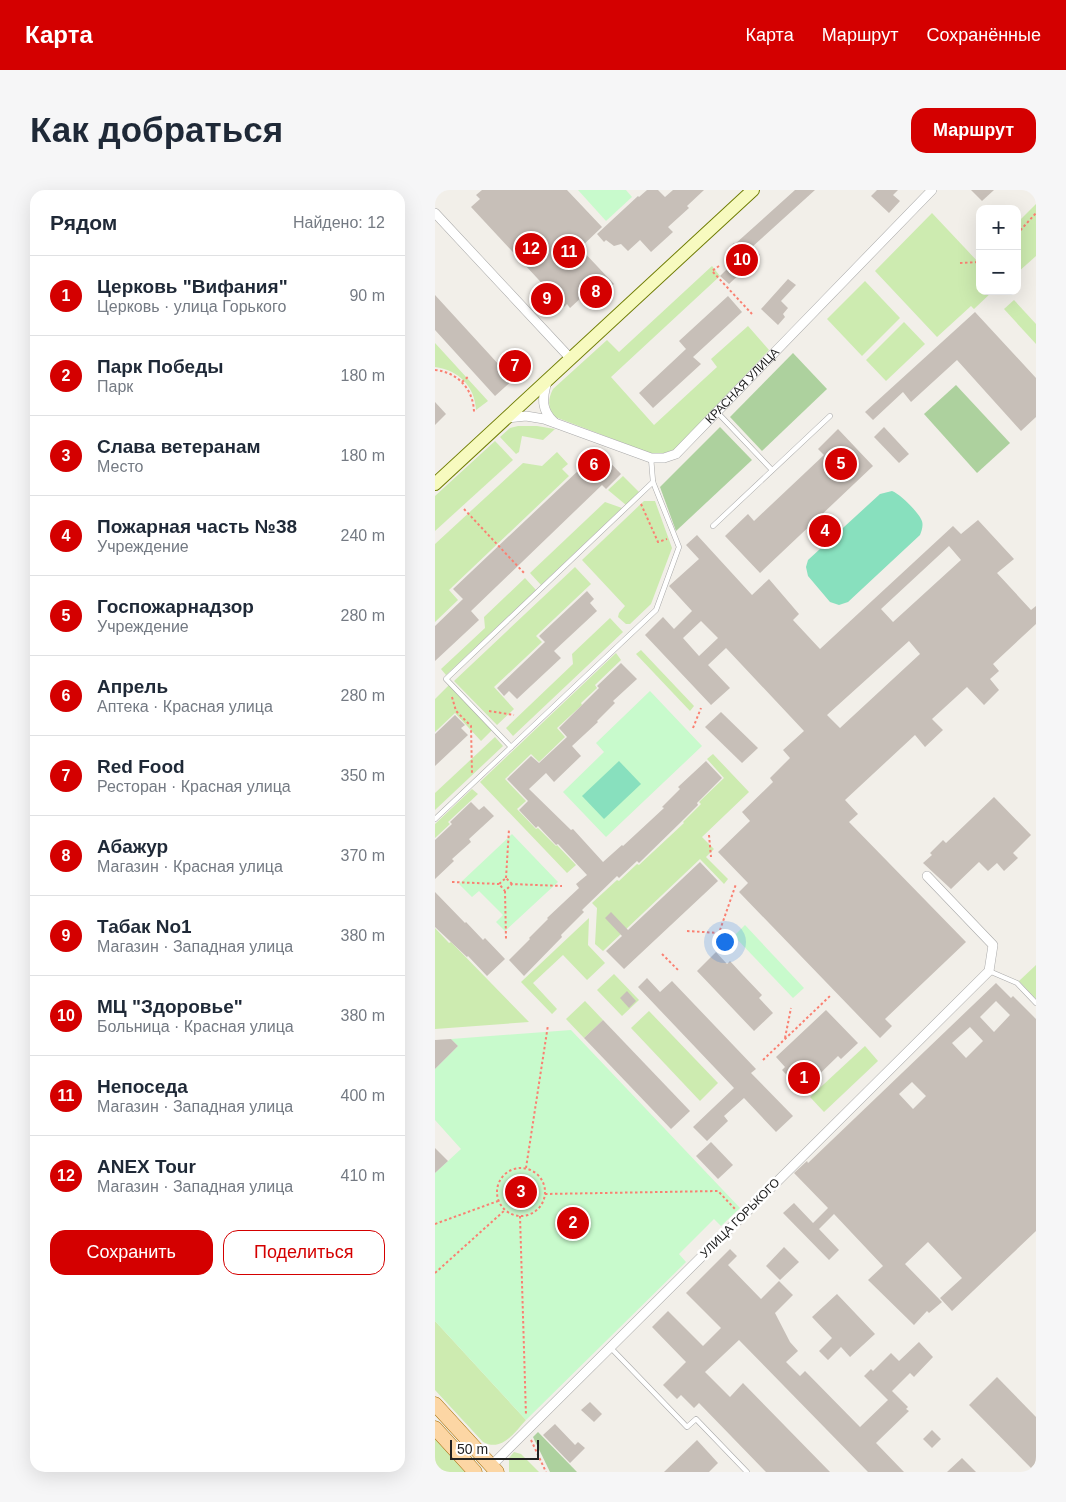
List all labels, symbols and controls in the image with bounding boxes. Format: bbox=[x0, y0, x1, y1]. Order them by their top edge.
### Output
text: Карта bbox=[25, 21, 93, 48]
text: Карта bbox=[746, 25, 794, 45]
text: Маршрут bbox=[822, 25, 898, 45]
text: Сохранённые bbox=[926, 25, 1041, 45]
button: Маршрут bbox=[911, 108, 1036, 153]
text: Как добраться bbox=[30, 110, 283, 149]
map controls bbox=[976, 205, 1021, 295]
button: + bbox=[976, 205, 1021, 250]
text: Рядом bbox=[50, 211, 117, 234]
text: Найдено: 12 bbox=[293, 214, 385, 231]
pin: 12 bbox=[515, 230, 547, 268]
pin: 11 bbox=[553, 233, 585, 271]
pin: 10 bbox=[726, 241, 758, 279]
button: − bbox=[976, 250, 1021, 295]
pin: 8 bbox=[580, 273, 612, 311]
text: Церковь "Вифания" bbox=[97, 276, 288, 297]
pin: 9 bbox=[531, 280, 563, 318]
text: 1 bbox=[62, 287, 70, 304]
text: 90 m bbox=[349, 287, 385, 304]
text: Церковь · улица Горького bbox=[97, 298, 286, 315]
street label: КРАСНАЯ УЛИЦА bbox=[702, 345, 782, 426]
pin: 7 bbox=[499, 347, 531, 385]
text: Парк Победы bbox=[97, 356, 223, 377]
text: 2 bbox=[62, 367, 70, 384]
text: 180 m bbox=[341, 367, 385, 384]
text: Парк bbox=[97, 378, 133, 395]
text: Слава ветеранам bbox=[97, 436, 261, 457]
pin: 5 bbox=[825, 445, 857, 483]
pin: 6 bbox=[578, 446, 610, 484]
text: 3 bbox=[62, 447, 70, 464]
text: 180 m bbox=[341, 447, 385, 464]
text: Место bbox=[97, 458, 143, 475]
pin: 4 bbox=[809, 512, 841, 550]
text: Пожарная часть №38 bbox=[97, 516, 297, 537]
text: 4 bbox=[62, 527, 70, 544]
text: 240 m bbox=[341, 527, 385, 544]
text: Учреждение bbox=[97, 538, 189, 555]
text: Госпожарнадзор bbox=[97, 596, 254, 617]
text: 5 bbox=[62, 607, 70, 624]
text: 280 m bbox=[341, 607, 385, 624]
text: Учреждение bbox=[97, 618, 189, 635]
text: Апрель bbox=[97, 676, 168, 697]
text: 6 bbox=[62, 687, 70, 704]
text: 280 m bbox=[341, 687, 385, 704]
text: Аптека · Красная улица bbox=[97, 698, 273, 715]
text: Red Food bbox=[97, 756, 185, 777]
text: 7 bbox=[62, 767, 70, 784]
text: 350 m bbox=[341, 767, 385, 784]
text: Ресторан · Красная улица bbox=[97, 778, 291, 795]
text: Абажур bbox=[97, 836, 168, 857]
text: 8 bbox=[62, 847, 70, 864]
text: 370 m bbox=[341, 847, 385, 864]
text: Магазин · Красная улица bbox=[97, 858, 283, 875]
text: Табак No1 bbox=[97, 916, 192, 937]
text: 9 bbox=[62, 927, 70, 944]
text: 380 m bbox=[341, 927, 385, 944]
your location bbox=[712, 929, 738, 955]
text: Магазин · Западная улица bbox=[97, 938, 293, 955]
text: МЦ "Здоровье" bbox=[97, 996, 243, 1017]
text: 10 bbox=[57, 1007, 75, 1024]
text: 380 m bbox=[341, 1007, 385, 1024]
text: Больница · Красная улица bbox=[97, 1018, 294, 1035]
pin: 1 bbox=[788, 1059, 820, 1097]
text: Непоседа bbox=[97, 1076, 188, 1097]
text: 11 bbox=[58, 1087, 74, 1104]
text: 400 m bbox=[341, 1087, 385, 1104]
text: Магазин · Западная улица bbox=[97, 1098, 293, 1115]
text: ANEX Tour bbox=[97, 1156, 196, 1177]
text: 12 bbox=[57, 1167, 75, 1184]
text: 410 m bbox=[341, 1167, 385, 1184]
pin: 3 bbox=[505, 1173, 537, 1211]
street label: УЛИЦА ГОРЬКОГО bbox=[697, 1175, 783, 1261]
text: Магазин · Западная улица bbox=[97, 1178, 293, 1195]
pin: 2 bbox=[557, 1204, 589, 1242]
button: Сохранить bbox=[50, 1230, 213, 1275]
button: Поделиться bbox=[223, 1230, 385, 1275]
scale bar bbox=[450, 1437, 539, 1460]
text: 50 m bbox=[457, 1441, 488, 1457]

